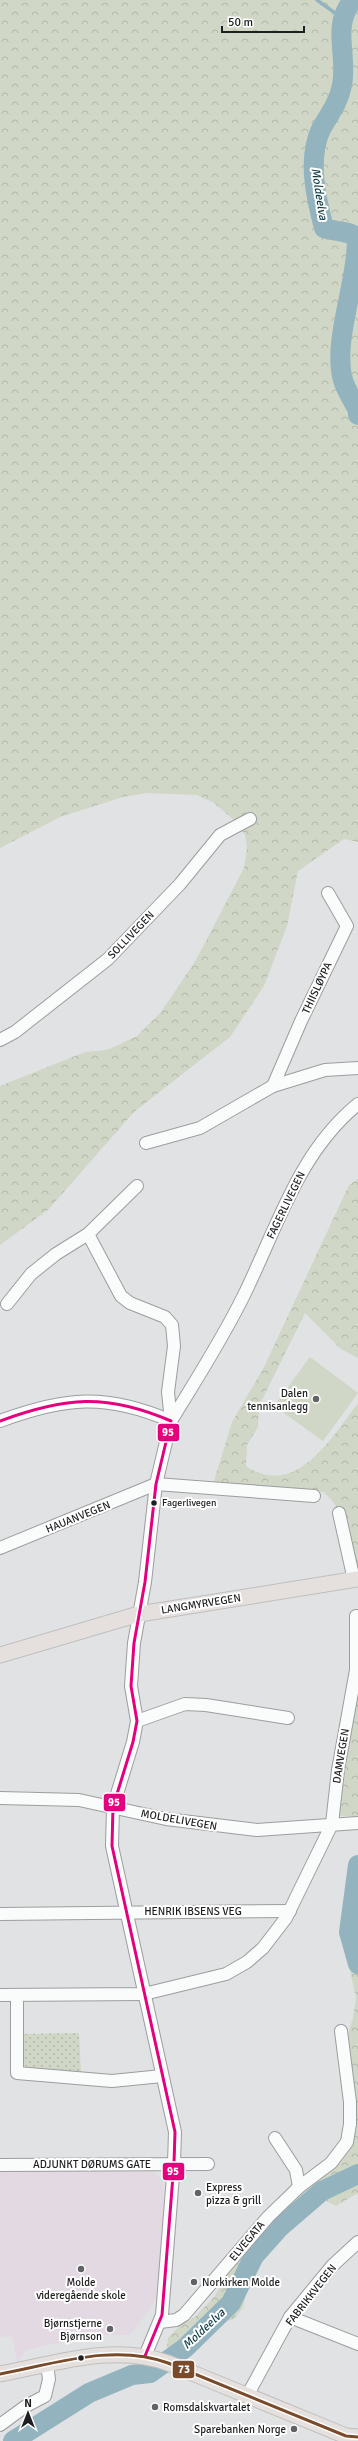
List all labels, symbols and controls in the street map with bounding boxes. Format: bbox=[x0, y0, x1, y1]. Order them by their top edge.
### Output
scale bar bbox=[222, 8, 304, 34]
text: 50 m bbox=[228, 15, 253, 30]
water label: Moldeelva bbox=[307, 167, 331, 222]
street label: SOLLIVEGEN bbox=[105, 909, 157, 961]
street label: THIISLØYPA bbox=[299, 960, 335, 1016]
street label: FAGERLIVEGEN bbox=[264, 1169, 308, 1241]
place label: Dalen tennisanlegg bbox=[247, 1387, 308, 1413]
marker: Dalen tennisanlegg bbox=[311, 1394, 321, 1404]
line badge: 95 bbox=[157, 1423, 180, 1442]
text: 95 bbox=[162, 1426, 174, 1439]
place label: Fagerlivegen bbox=[162, 1497, 217, 1509]
street label: HAUANVEGEN bbox=[44, 1498, 112, 1536]
marker: Fagerlivegen bbox=[149, 1498, 159, 1508]
street label: LANGMYRVEGEN bbox=[160, 1591, 242, 1617]
street label: DAMVEGEN bbox=[330, 1728, 352, 1784]
line badge: 95 bbox=[103, 1793, 126, 1812]
text: 95 bbox=[108, 1796, 120, 1809]
street label: MOLDELIVEGEN bbox=[140, 1807, 218, 1833]
street label: HENRIK IBSENS VEG bbox=[144, 1905, 242, 1918]
street label: ADJUNKT DØRUMS GATE bbox=[33, 2158, 151, 2171]
line badge: 95 bbox=[162, 2162, 185, 2181]
text: 95 bbox=[167, 2165, 179, 2178]
place label: Express pizza & grill bbox=[206, 2181, 261, 2207]
marker: Express pizza & grill bbox=[193, 2188, 203, 2198]
street label: ELVEGATA bbox=[227, 2218, 268, 2264]
street label: FABRIKKVEGEN bbox=[283, 2262, 339, 2328]
marker: Molde videregående skole bbox=[76, 2264, 86, 2274]
place label: Molde videregående skole bbox=[36, 2276, 126, 2302]
place label: Norkirken Molde bbox=[202, 2276, 280, 2289]
marker: Norkirken Molde bbox=[189, 2277, 199, 2287]
water label: Moldeelva bbox=[180, 2305, 229, 2352]
place label: Bjørnstjerne Bjørnson bbox=[44, 2317, 102, 2343]
marker: Bjørnstjerne Bjørnson bbox=[105, 2324, 115, 2334]
unlabelled marker bbox=[76, 2353, 86, 2363]
line badge: 73 bbox=[172, 2360, 195, 2379]
text: 73 bbox=[178, 2363, 190, 2376]
north arrow bbox=[8, 2393, 48, 2433]
text: N bbox=[24, 2397, 32, 2410]
place label: Romsdalskvartalet bbox=[163, 2401, 251, 2414]
marker: Romsdalskvartalet bbox=[150, 2402, 160, 2412]
place label: Sparebanken Norge bbox=[194, 2423, 286, 2436]
marker: Sparebanken Norge bbox=[289, 2424, 299, 2434]

